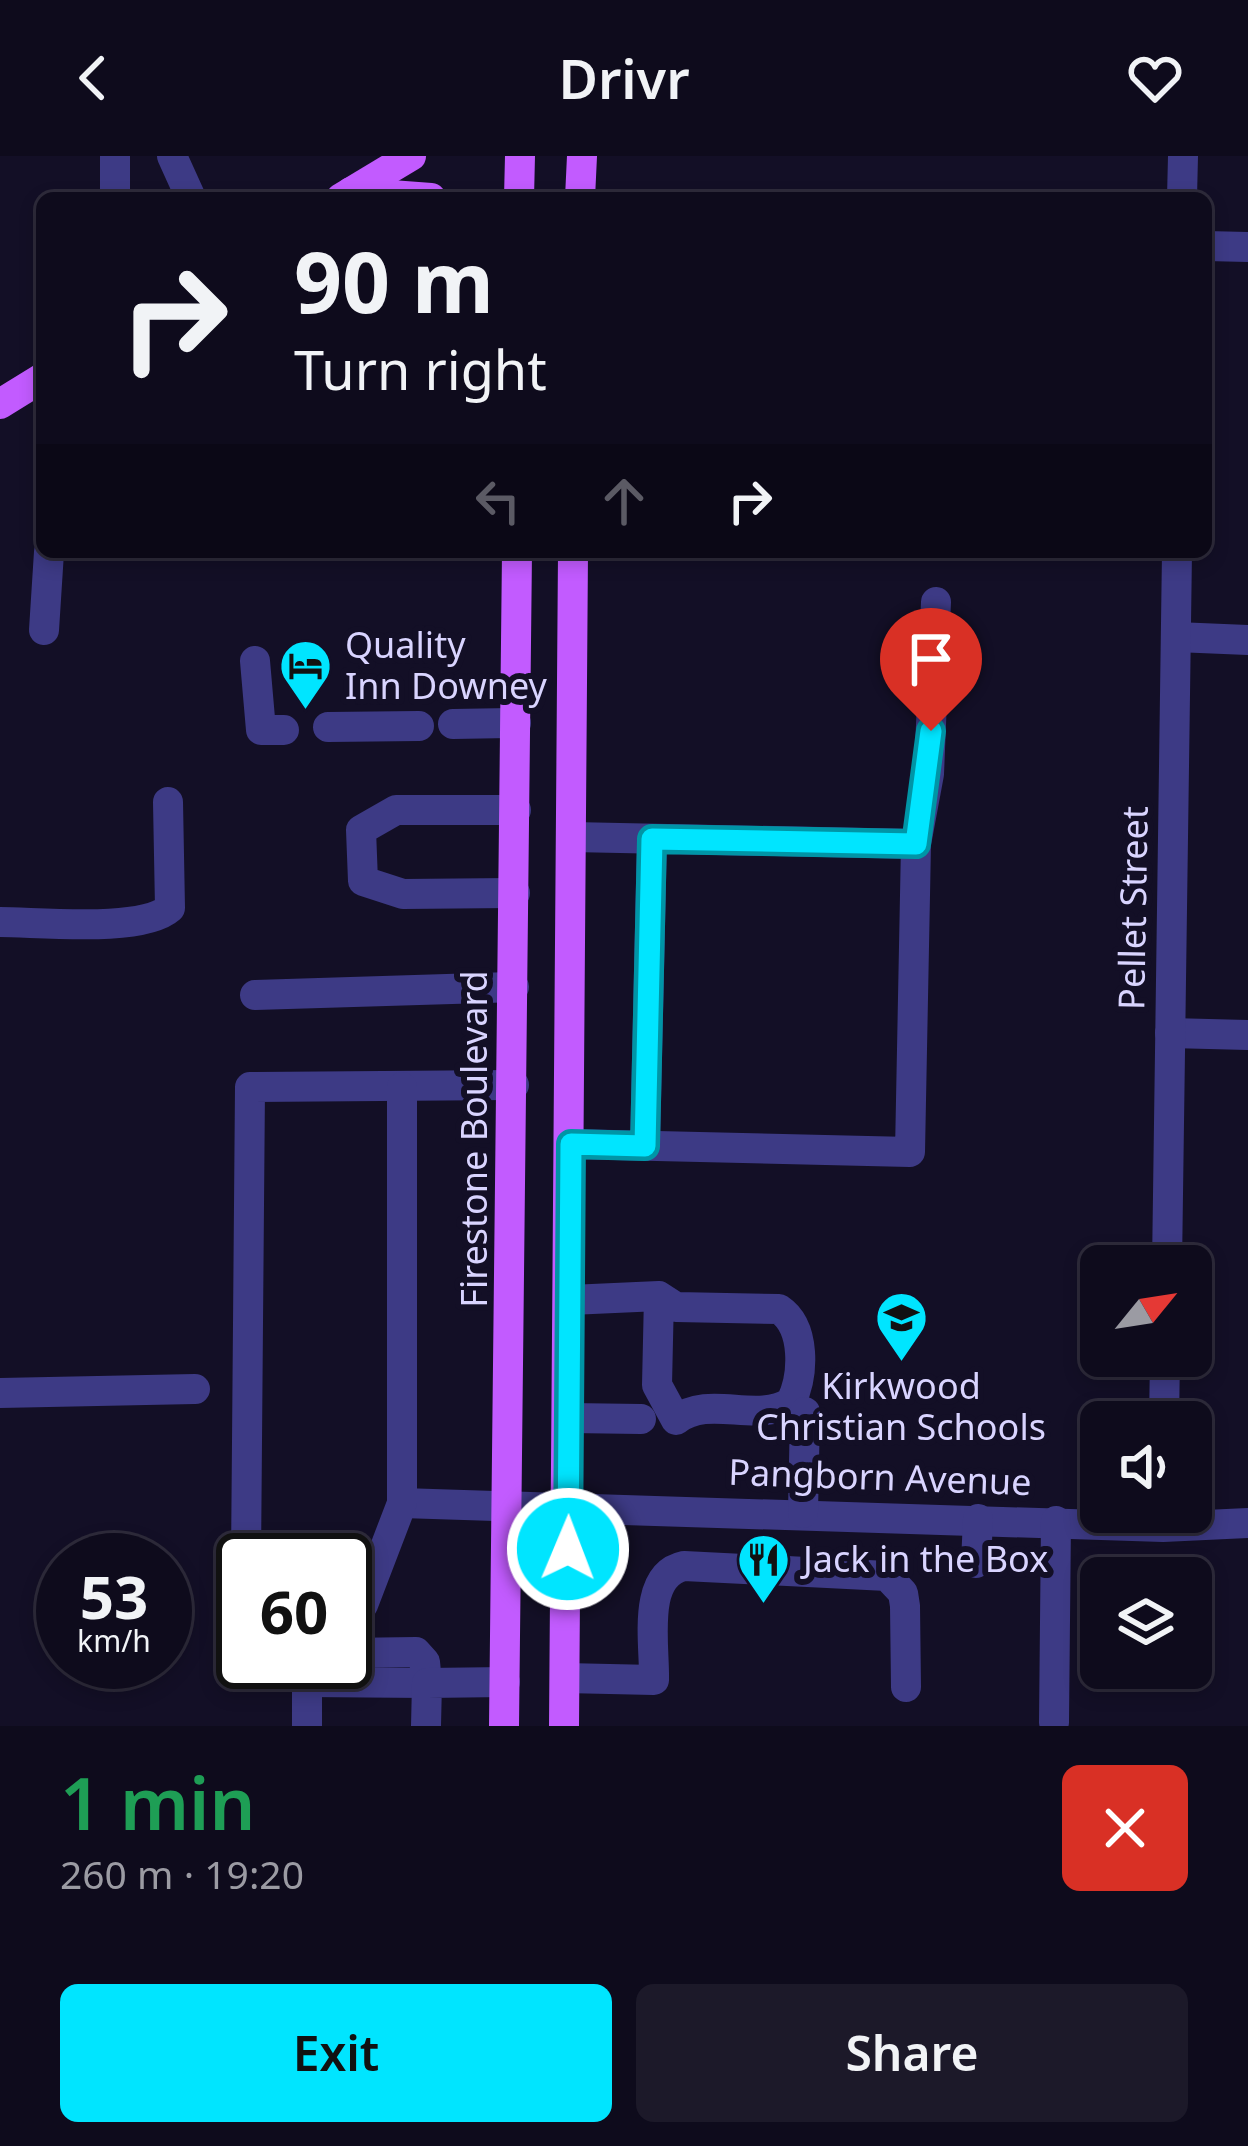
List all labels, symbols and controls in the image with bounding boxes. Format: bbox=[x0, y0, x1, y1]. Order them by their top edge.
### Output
text: Drivr bbox=[558, 41, 690, 115]
icon: back bbox=[60, 45, 126, 111]
icon: heart bbox=[1122, 45, 1188, 111]
text: 90 m bbox=[294, 223, 494, 338]
icon: right bbox=[96, 240, 252, 396]
text: Turn right bbox=[294, 332, 547, 406]
icon: left bbox=[465, 468, 531, 534]
icon: ahead bbox=[591, 468, 657, 534]
icon: right bbox=[717, 468, 783, 534]
pin bbox=[880, 608, 982, 731]
place label: Quality Inn Downey bbox=[345, 620, 548, 710]
icon: arrive bbox=[898, 626, 964, 692]
hotel icon: Quality Inn Downey bbox=[278, 638, 334, 712]
street label: Pellet Street bbox=[1106, 806, 1159, 1010]
street label: Firestone Boulevard bbox=[449, 970, 498, 1308]
north arrow bbox=[1080, 1245, 1212, 1377]
map controls bbox=[1080, 1245, 1212, 1689]
school or university icon: Kirkwood Christian Schools bbox=[873, 1290, 929, 1364]
place label: Kirkwood Christian Schools bbox=[756, 1361, 1046, 1451]
button: sound bbox=[1080, 1401, 1212, 1533]
street label: Pangborn Avenue bbox=[728, 1447, 1032, 1506]
position arrow bbox=[505, 1486, 631, 1612]
restaurant icon: Jack in the Box bbox=[736, 1531, 792, 1605]
speed limit sign: 60 bbox=[216, 1533, 372, 1689]
place label: Jack in the Box bbox=[800, 1534, 1048, 1583]
text: 53 bbox=[80, 1555, 148, 1637]
button: layers bbox=[1080, 1557, 1212, 1689]
text: km/h bbox=[77, 1620, 151, 1661]
text: 1 min bbox=[60, 1753, 255, 1851]
button: close bbox=[1062, 1765, 1188, 1891]
text: 260 m · 19:20 bbox=[60, 1847, 304, 1900]
button: Exit bbox=[60, 1984, 612, 2122]
button: Share bbox=[636, 1984, 1188, 2122]

